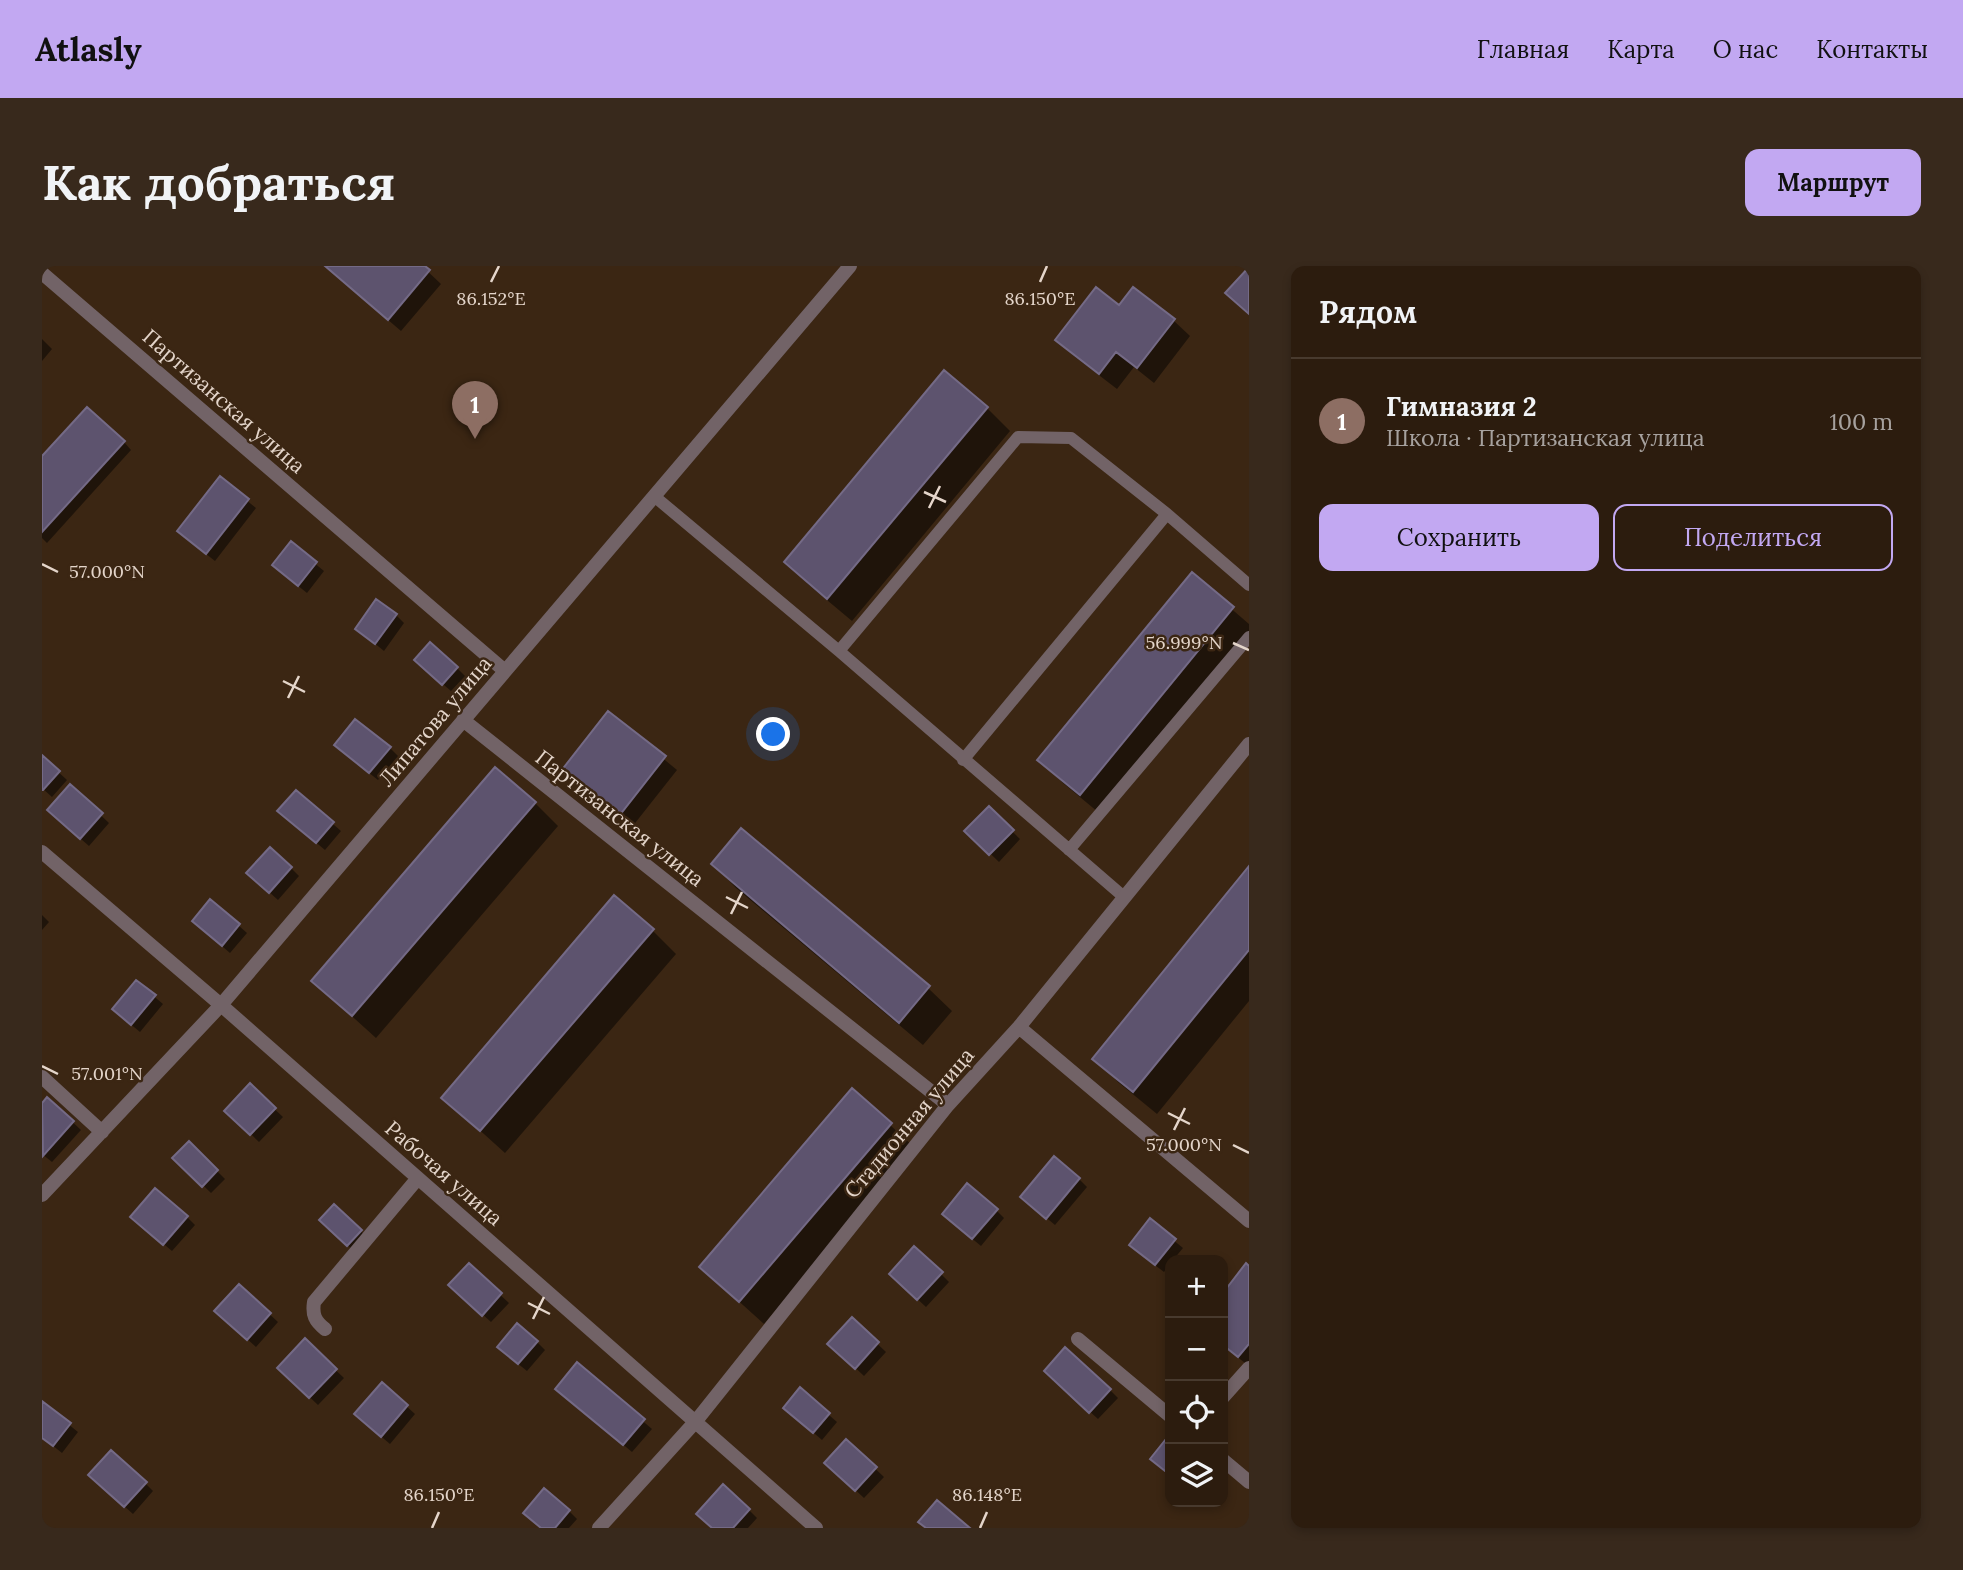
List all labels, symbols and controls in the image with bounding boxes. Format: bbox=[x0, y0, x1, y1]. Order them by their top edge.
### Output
text: Atlasly bbox=[35, 28, 142, 70]
text: Главная bbox=[1477, 34, 1569, 65]
text: Карта bbox=[1607, 34, 1675, 65]
text: О нас bbox=[1713, 34, 1778, 65]
text: Контакты bbox=[1816, 34, 1928, 65]
button: Маршрут bbox=[1745, 149, 1921, 216]
text: Как добраться bbox=[42, 151, 396, 213]
text: 86.152°E bbox=[456, 287, 526, 310]
text: 86.150°E bbox=[1005, 287, 1075, 310]
text: Рядом bbox=[1319, 293, 1417, 331]
street label: Партизанская улица bbox=[137, 323, 311, 479]
pin: 1 bbox=[452, 381, 498, 439]
text: Гимназия 2 bbox=[1386, 390, 1537, 423]
text: 1 bbox=[1337, 407, 1347, 436]
text: 100 m bbox=[1829, 407, 1893, 436]
text: Школа · Партизанская улица bbox=[1386, 423, 1705, 452]
button: Сохранить bbox=[1319, 504, 1599, 571]
button: Поделиться bbox=[1613, 504, 1893, 571]
text: 57.000°N bbox=[69, 560, 145, 583]
text: 56.999°N bbox=[1146, 631, 1222, 654]
street label: Липатова улица bbox=[373, 650, 497, 792]
your location bbox=[756, 717, 790, 751]
street label: Партизанская улица bbox=[530, 744, 710, 892]
street label: Стадионная улица bbox=[838, 1042, 980, 1204]
text: 57.001°N bbox=[71, 1062, 143, 1085]
street label: Рабочая улица bbox=[380, 1115, 509, 1232]
text: 57.000°N bbox=[1146, 1133, 1222, 1156]
map controls bbox=[1165, 1255, 1228, 1507]
button: + bbox=[1165, 1255, 1228, 1318]
button: − bbox=[1165, 1318, 1228, 1381]
button: locate bbox=[1165, 1381, 1228, 1444]
button: layers bbox=[1165, 1444, 1228, 1507]
text: 86.150°E bbox=[404, 1483, 474, 1506]
text: 86.148°E bbox=[952, 1483, 1022, 1506]

